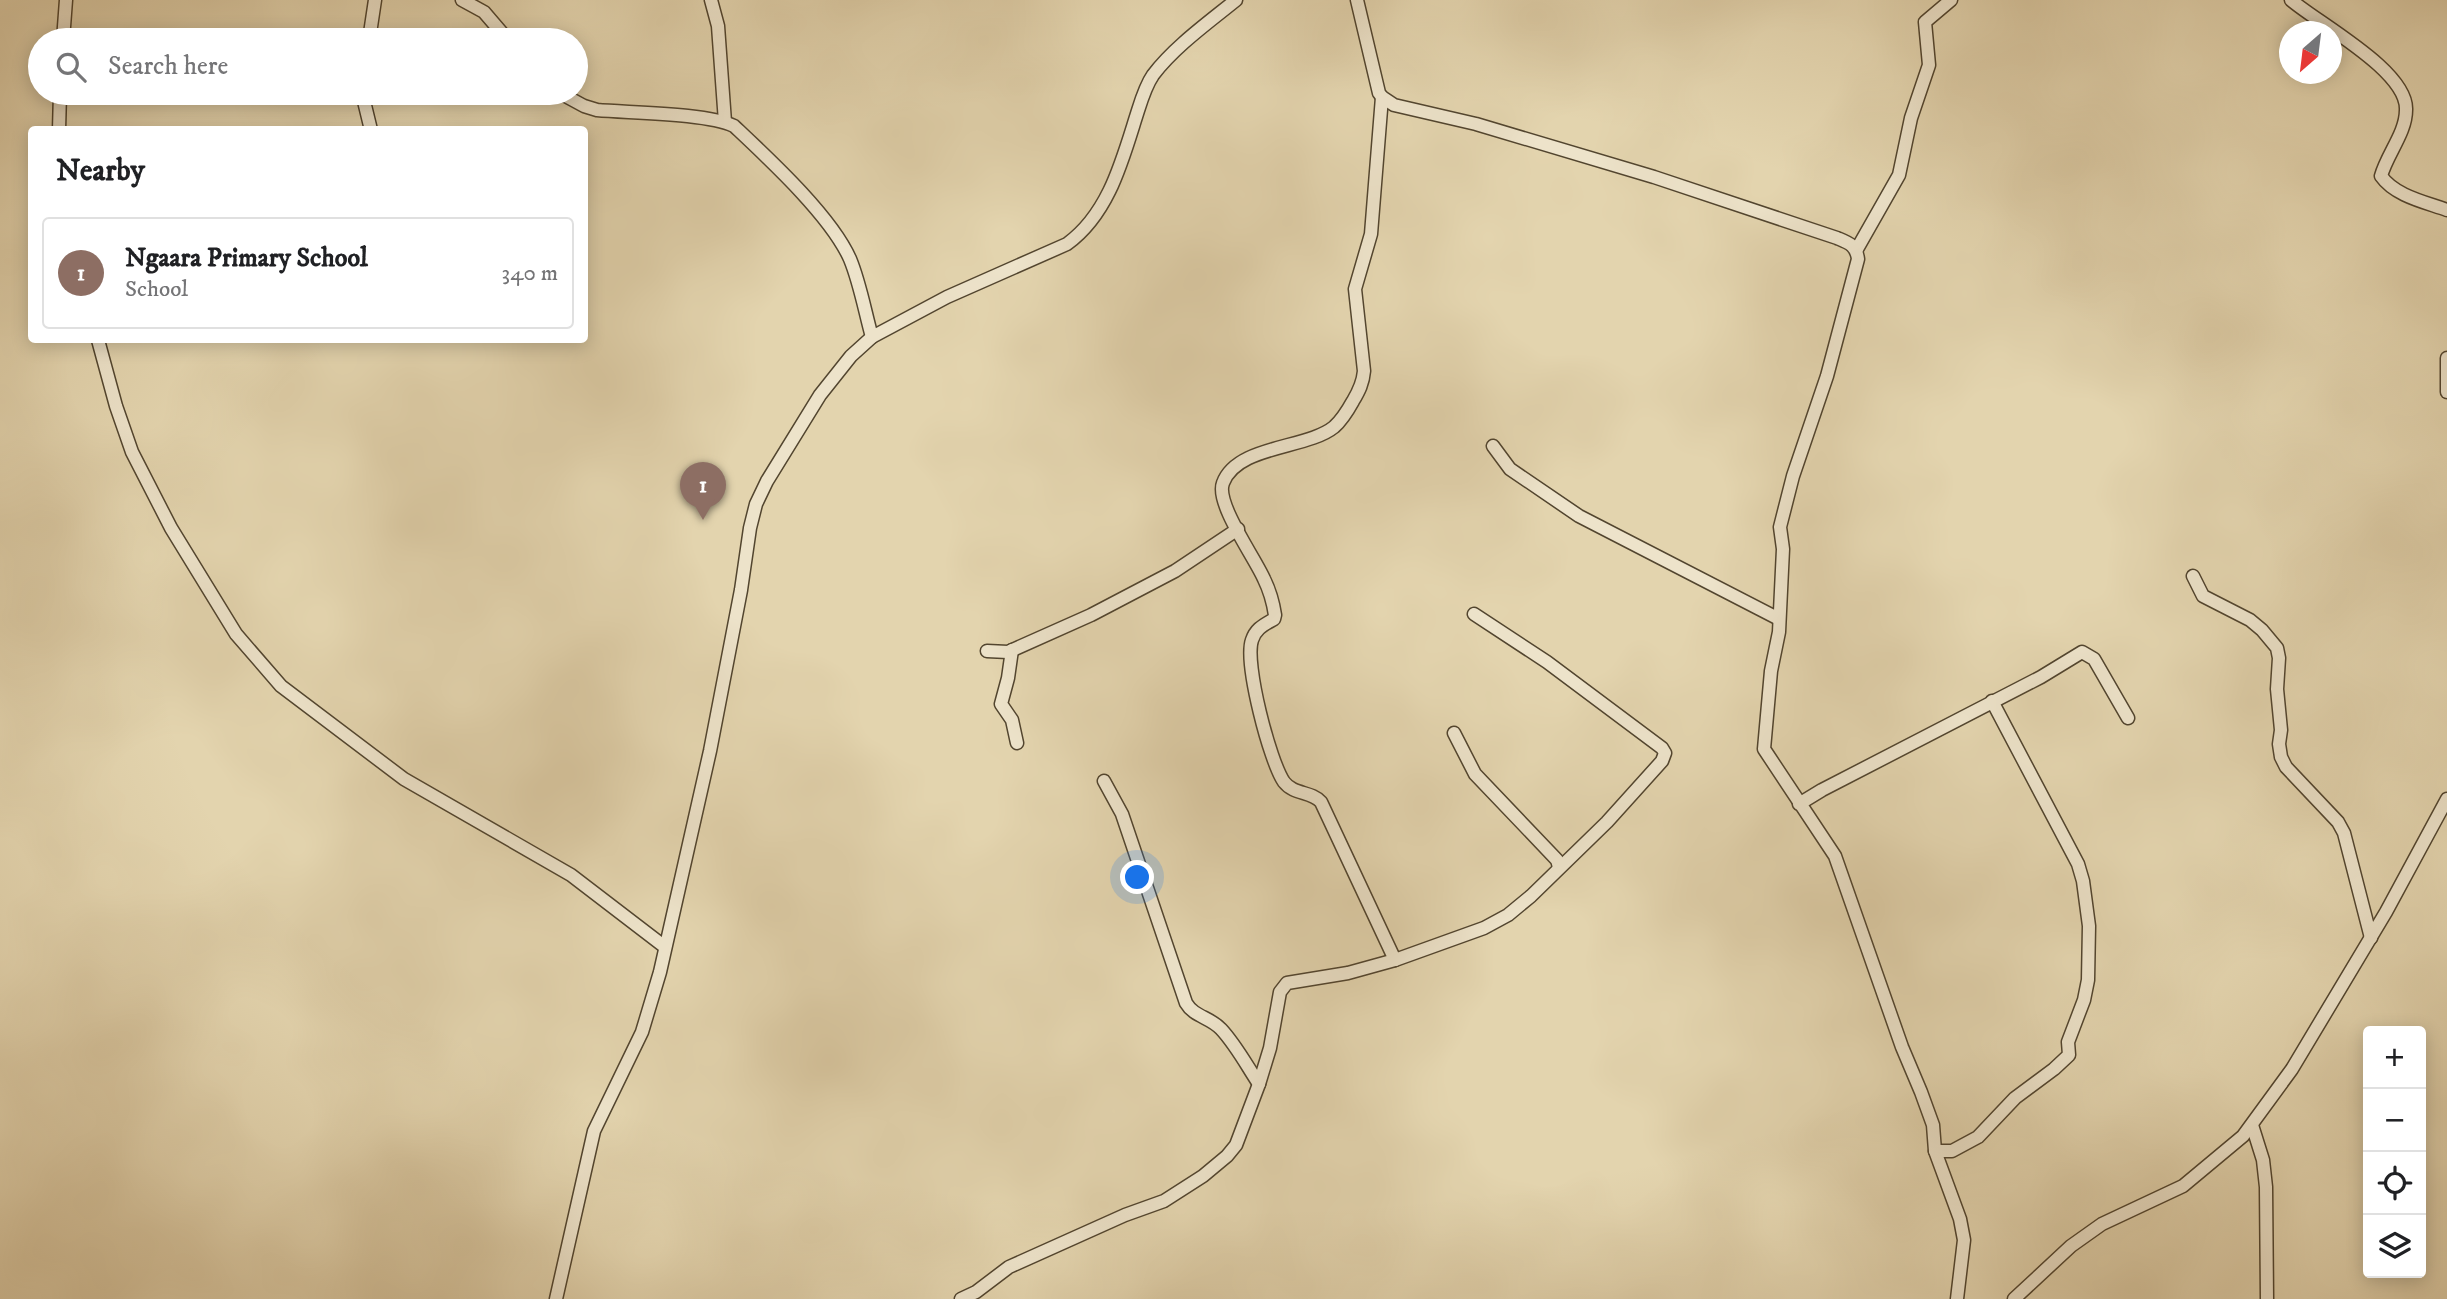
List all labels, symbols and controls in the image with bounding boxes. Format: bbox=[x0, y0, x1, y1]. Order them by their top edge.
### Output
north arrow bbox=[2279, 21, 2342, 84]
search box bbox=[28, 28, 588, 105]
icon: search bbox=[52, 48, 90, 86]
text: Search here bbox=[108, 50, 228, 83]
text: Nearby bbox=[56, 153, 145, 190]
text: Ngaara Primary School bbox=[125, 242, 368, 275]
text: 1 bbox=[77, 259, 85, 288]
text: 340 m bbox=[502, 259, 558, 288]
text: School bbox=[125, 275, 188, 304]
pin: 1 bbox=[680, 462, 726, 520]
your location bbox=[1120, 860, 1154, 894]
map controls bbox=[2363, 1026, 2426, 1278]
button: + bbox=[2363, 1026, 2426, 1089]
button: − bbox=[2363, 1089, 2426, 1152]
button: locate bbox=[2363, 1152, 2426, 1215]
button: layers bbox=[2363, 1215, 2426, 1278]

